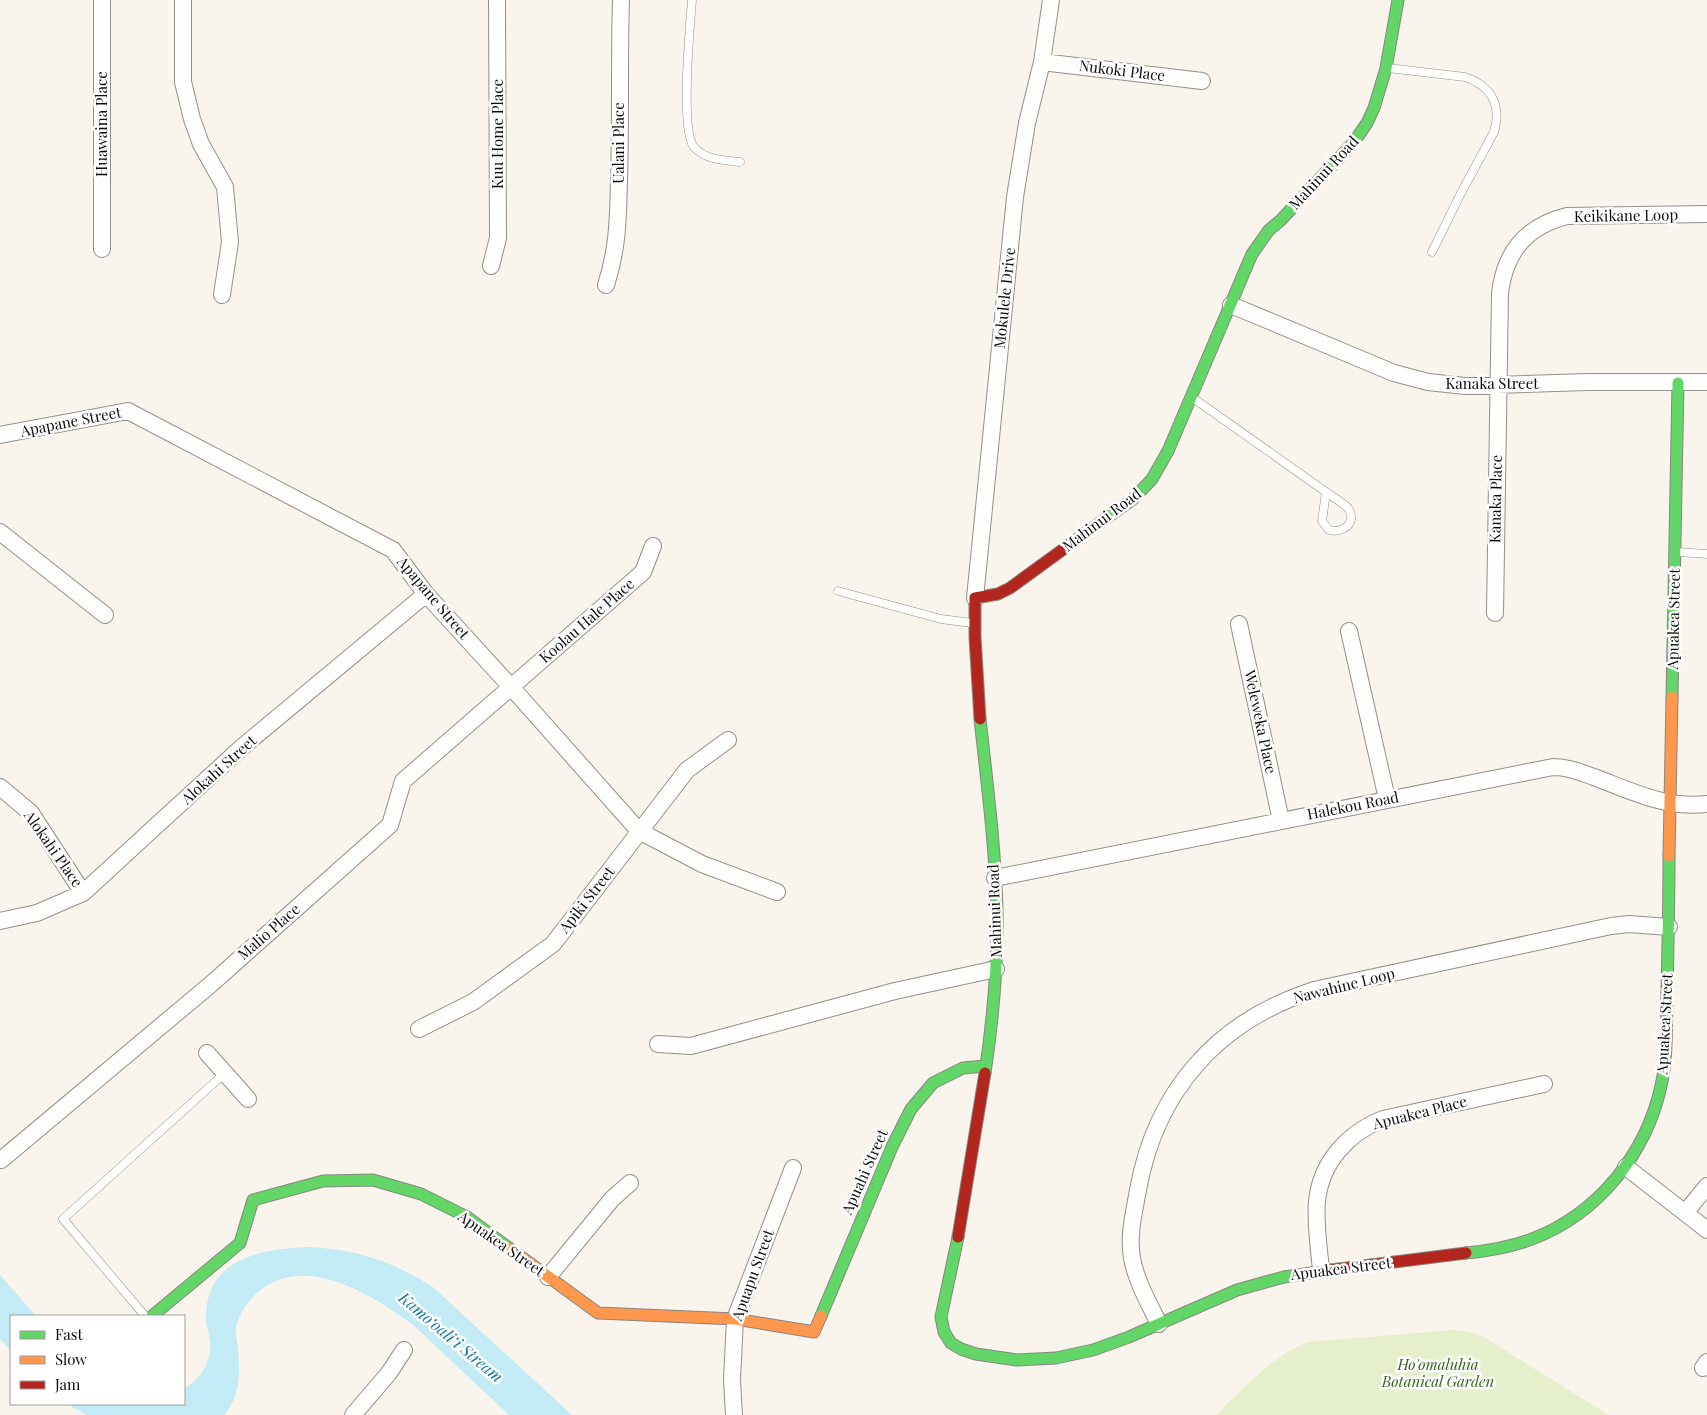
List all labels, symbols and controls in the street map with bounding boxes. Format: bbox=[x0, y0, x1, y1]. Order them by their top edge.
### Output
street label: Nukoki Place bbox=[1078, 55, 1166, 85]
street label: Huawaina Place bbox=[91, 71, 111, 177]
street label: Kuu Home Place bbox=[487, 79, 507, 189]
street label: Ualani Place bbox=[608, 102, 628, 184]
street label: Mahinui Road bbox=[1284, 131, 1363, 213]
street label: Keikikane Loop bbox=[1574, 204, 1679, 226]
street label: Mokulele Drive bbox=[989, 246, 1019, 350]
street label: Kanaka Street bbox=[1445, 373, 1539, 393]
street label: Apapane Street bbox=[18, 401, 124, 441]
street label: Kanaka Place bbox=[1484, 455, 1506, 543]
street label: Mahinui Road bbox=[1058, 483, 1145, 555]
street label: Apapane Street bbox=[393, 551, 475, 644]
street label: Apuakea Street bbox=[1662, 568, 1684, 671]
street label: Koolau Hale Place bbox=[535, 573, 638, 667]
street label: Weleweka Place bbox=[1240, 667, 1282, 775]
street label: Alokahi Street bbox=[176, 730, 261, 809]
street label: Halekou Road bbox=[1305, 786, 1401, 824]
street label: Alokahi Place bbox=[19, 805, 88, 891]
street label: Apiki Street bbox=[553, 861, 619, 938]
street label: Mahinui Road bbox=[982, 864, 1006, 958]
street label: Malio Place bbox=[233, 899, 304, 964]
street label: Nawahine Loop bbox=[1291, 963, 1397, 1007]
street label: Apuakea Street bbox=[1651, 972, 1677, 1076]
street label: Apuakea Place bbox=[1370, 1091, 1469, 1134]
street label: Apuahi Street bbox=[836, 1125, 892, 1218]
street label: Apuakea Street bbox=[454, 1205, 549, 1281]
street label: Apuapu Street bbox=[726, 1226, 778, 1324]
street label: Apuakea Street bbox=[1289, 1252, 1393, 1284]
water label: Kamoʻoaliʻi Stream bbox=[394, 1286, 508, 1386]
legend bbox=[10, 1315, 185, 1405]
text: Fast bbox=[55, 1324, 84, 1344]
text: Slow bbox=[55, 1349, 87, 1369]
park label: Ho'omaluhia Botanical Garden bbox=[1381, 1354, 1494, 1391]
text: Jam bbox=[54, 1374, 81, 1394]

